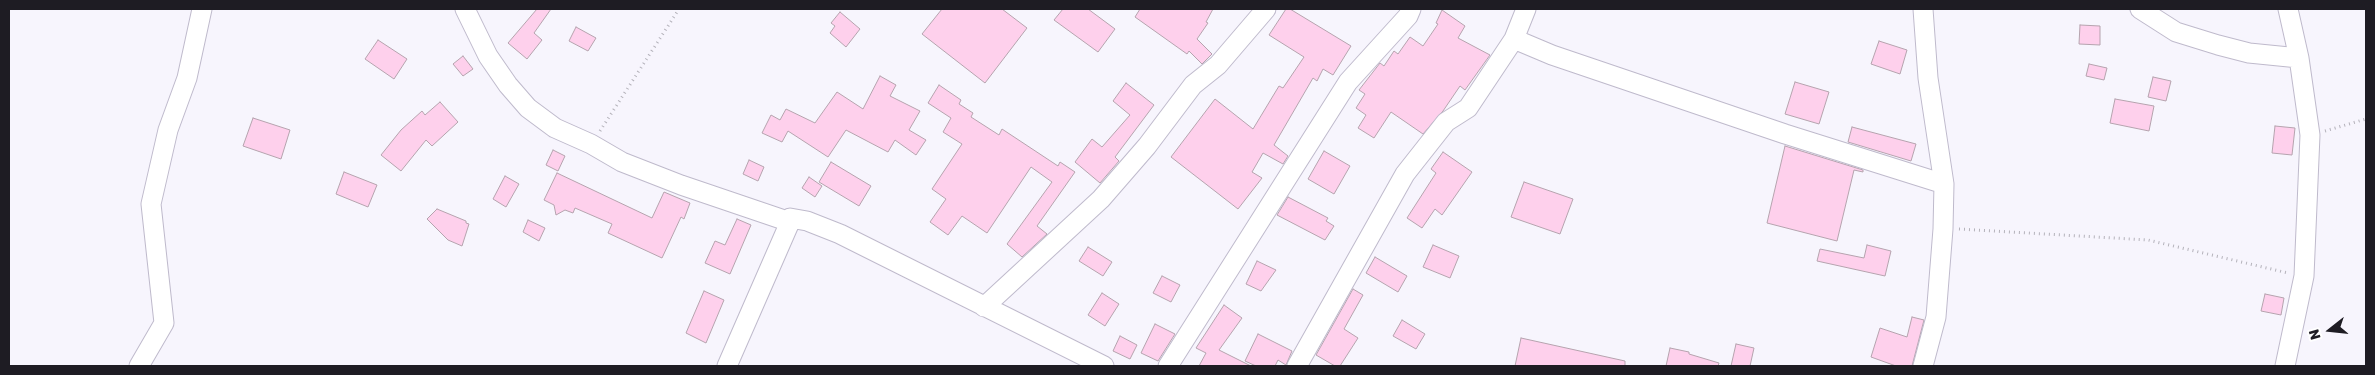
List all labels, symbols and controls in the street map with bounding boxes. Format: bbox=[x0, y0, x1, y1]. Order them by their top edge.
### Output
north arrow bbox=[2305, 305, 2355, 355]
text: N bbox=[2306, 327, 2325, 341]

